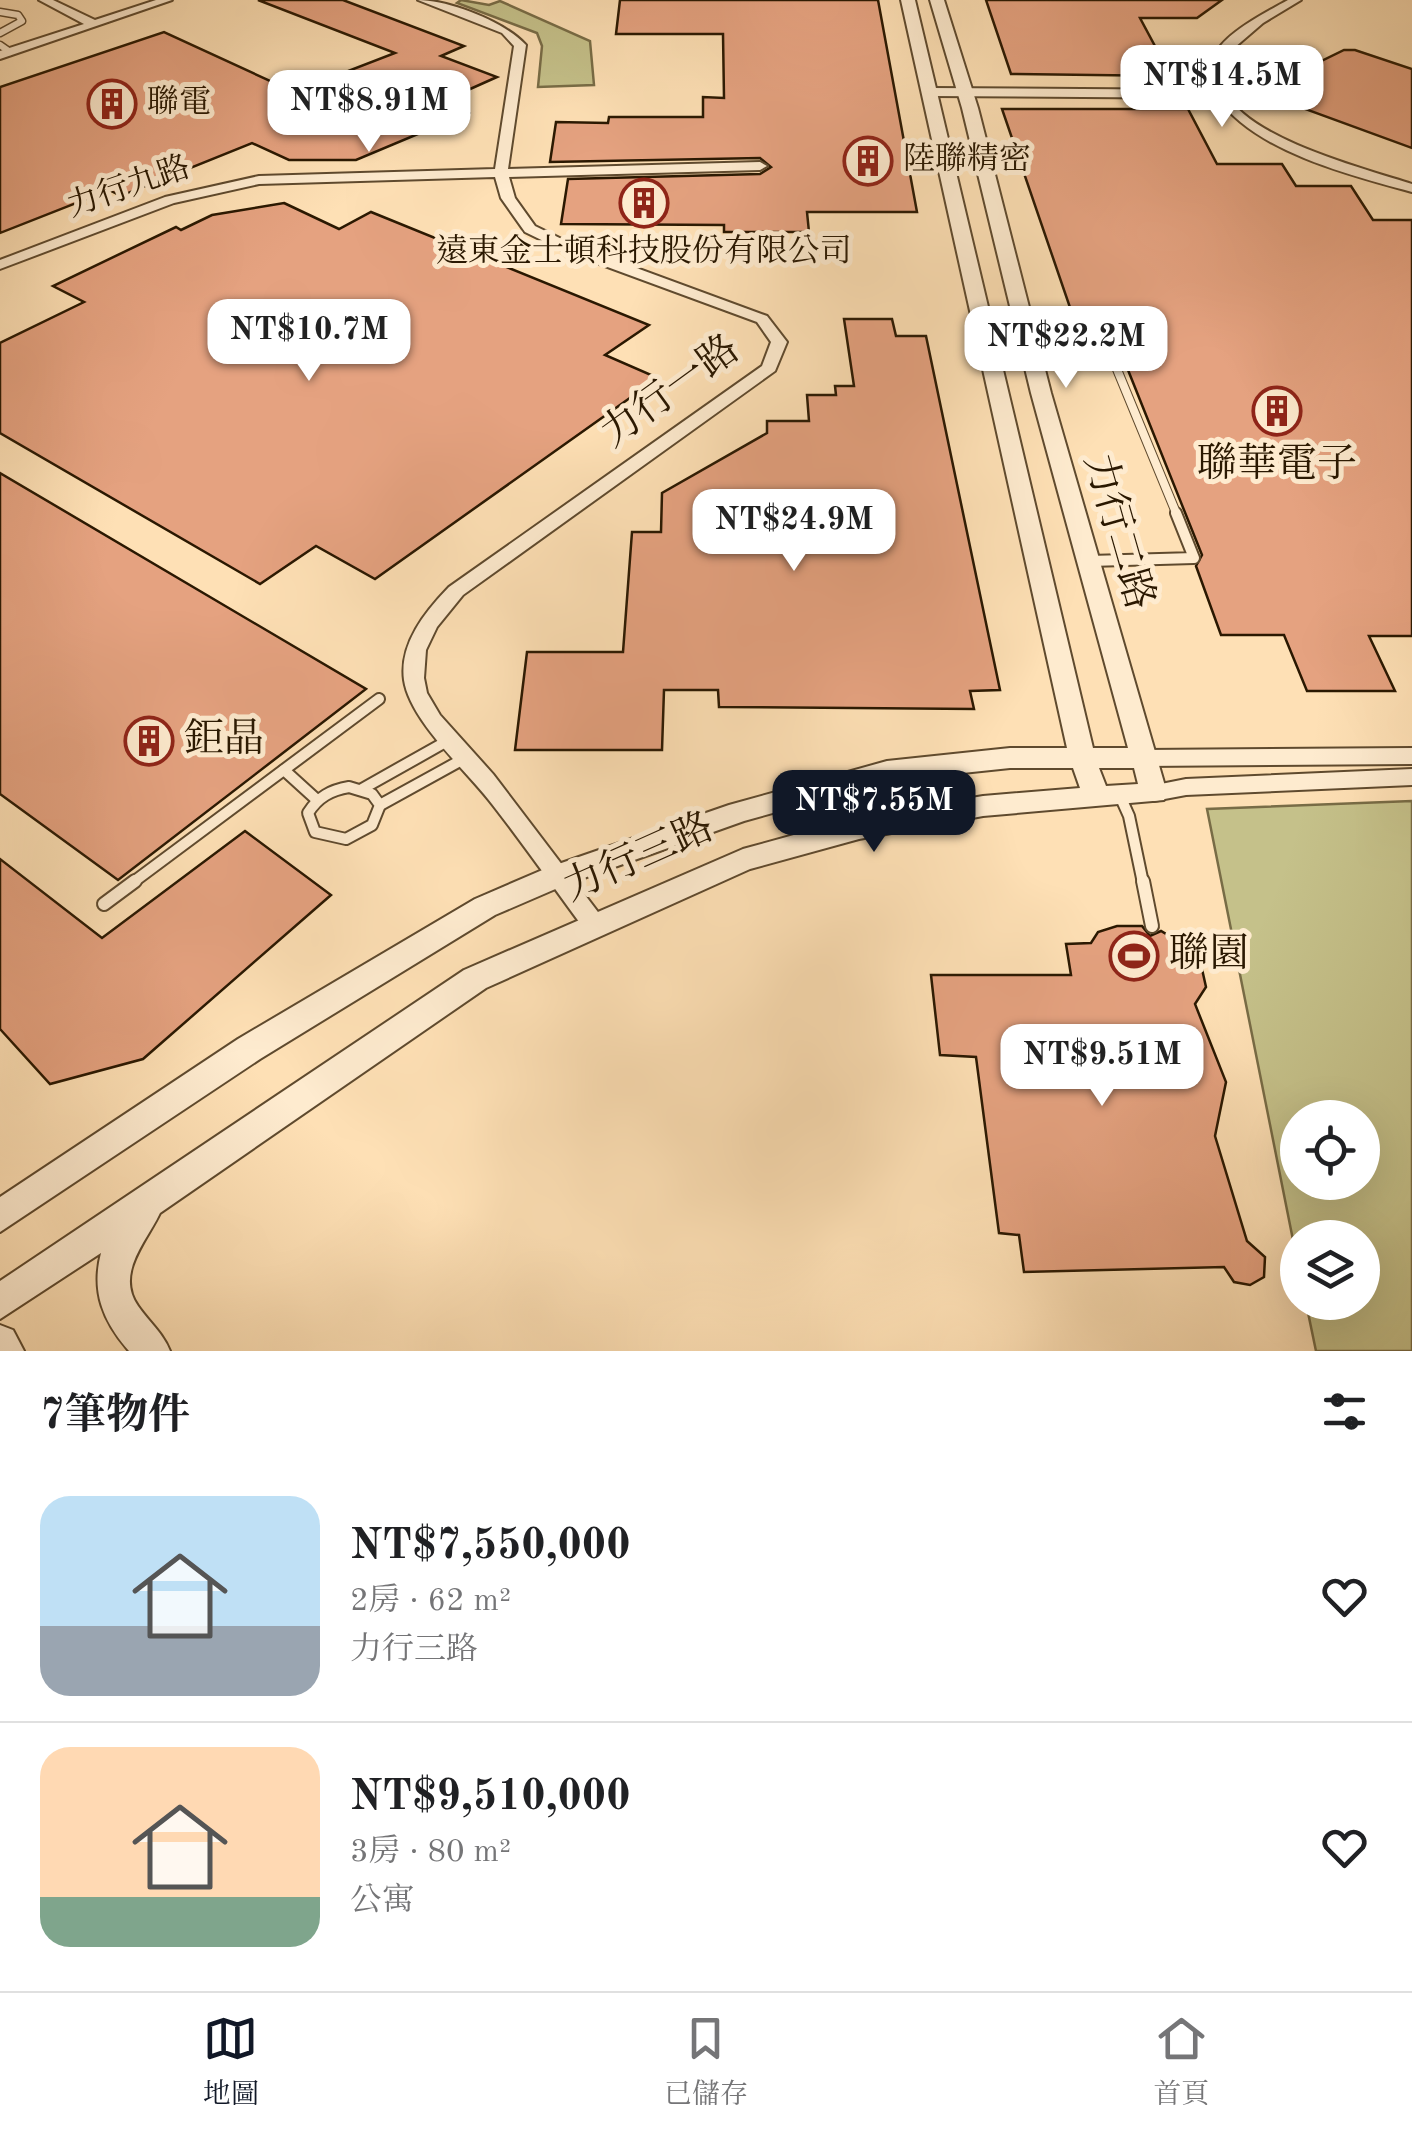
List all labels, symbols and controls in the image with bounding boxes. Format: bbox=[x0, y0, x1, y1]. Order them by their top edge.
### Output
pin: NT$14.5M bbox=[1119, 45, 1325, 130]
text: NT$14.5M bbox=[1142, 61, 1302, 93]
pin: NT$8.91M bbox=[266, 70, 472, 155]
building icon: 聯電 bbox=[86, 78, 138, 130]
place label: 聯電 bbox=[147, 84, 211, 120]
text: NT$8.91M bbox=[289, 86, 449, 118]
building icon: 陸聯精密 bbox=[842, 135, 894, 187]
place label: 陸聯精密 bbox=[903, 141, 1031, 177]
street label: 力行九路 bbox=[62, 149, 195, 224]
building icon: 遠東金士頓科技股份有限公司 bbox=[618, 177, 670, 229]
place label: 遠東金士頓科技股份有限公司 bbox=[436, 233, 852, 269]
pin: NT$10.7M bbox=[206, 299, 412, 384]
pin: NT$22.2M bbox=[963, 306, 1169, 391]
text: NT$10.7M bbox=[229, 315, 389, 347]
text: NT$22.2M bbox=[986, 322, 1146, 354]
street label: 力行一路 bbox=[592, 327, 747, 456]
building icon: 聯華電子 bbox=[1251, 385, 1303, 437]
place label: 聯華電子 bbox=[1197, 441, 1357, 486]
street label: 力行二路 bbox=[1076, 448, 1162, 614]
pin: NT$24.9M bbox=[691, 489, 897, 574]
text: NT$24.9M bbox=[714, 505, 874, 537]
building icon: 鉅晶 bbox=[123, 715, 175, 767]
place label: 鉅晶 bbox=[184, 717, 264, 761]
pin: NT$7.55M bbox=[771, 770, 977, 855]
text: NT$7.55M bbox=[794, 786, 954, 818]
street label: 力行三路 bbox=[556, 805, 720, 910]
sports icon: 聯園 bbox=[1108, 930, 1160, 982]
place label: 聯園 bbox=[1169, 931, 1249, 976]
pin: NT$9.51M bbox=[999, 1024, 1205, 1109]
text: NT$9.51M bbox=[1022, 1040, 1182, 1072]
map controls bbox=[1280, 1100, 1380, 1320]
button: locate bbox=[1280, 1100, 1380, 1200]
button: layers bbox=[1280, 1220, 1380, 1320]
icon: filters bbox=[1317, 1384, 1372, 1439]
text: 7筆物件 bbox=[40, 1396, 190, 1438]
text: NT$7,550,000 bbox=[350, 1526, 631, 1568]
icon: home bbox=[120, 1536, 240, 1656]
icon: heart bbox=[1317, 1569, 1372, 1624]
text: 2房 · 62 m² bbox=[350, 1586, 511, 1618]
text: 力行三路 bbox=[350, 1635, 478, 1667]
text: NT$9,510,000 bbox=[350, 1777, 631, 1819]
icon: home bbox=[120, 1787, 240, 1907]
icon: heart bbox=[1317, 1820, 1372, 1875]
text: 3房 · 80 m² bbox=[350, 1837, 511, 1869]
text: 公寓 bbox=[350, 1886, 414, 1918]
tab: 地圖 bbox=[203, 2011, 259, 2114]
tab: 已儲存 bbox=[664, 2011, 748, 2114]
tab: 首頁 bbox=[1153, 2011, 1209, 2114]

